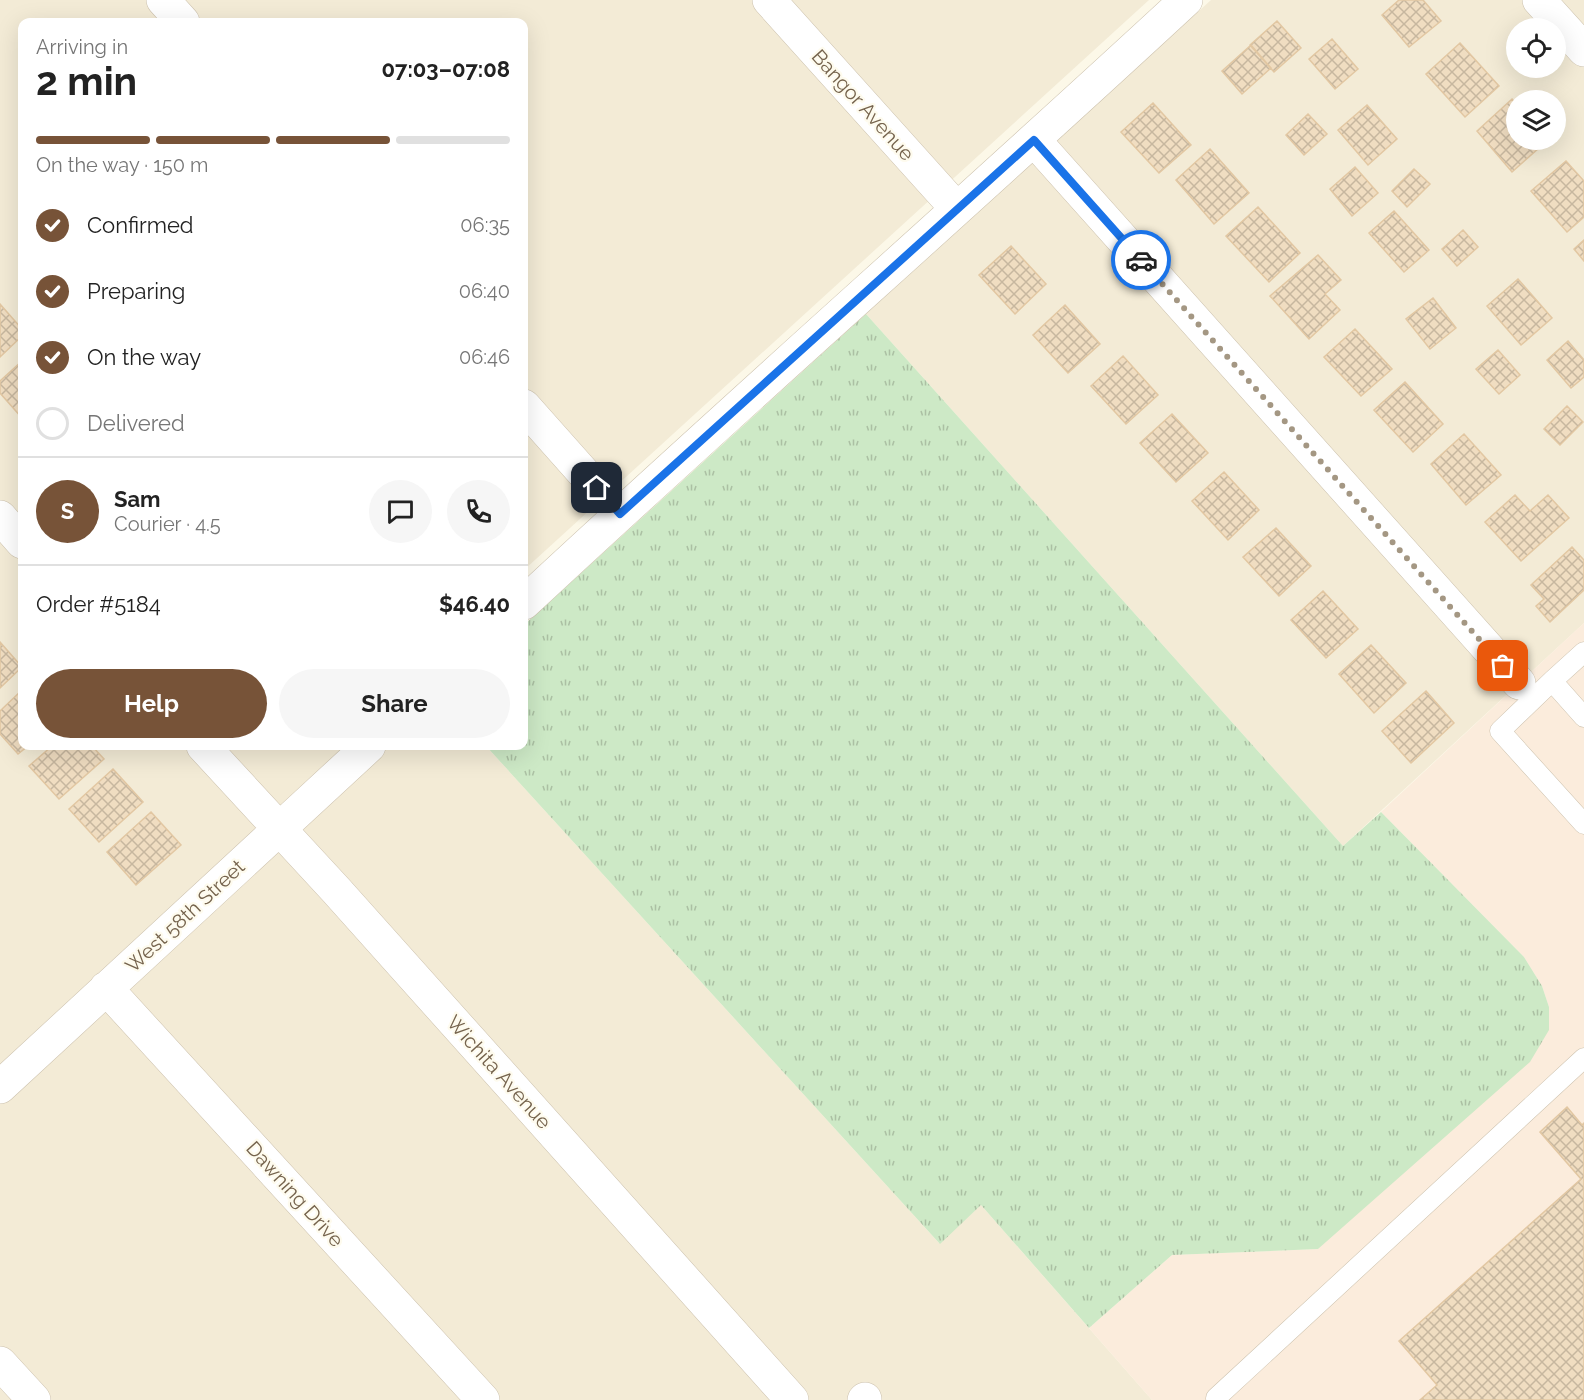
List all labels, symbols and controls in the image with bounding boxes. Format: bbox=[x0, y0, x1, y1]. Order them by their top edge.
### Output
map controls bbox=[1506, 18, 1566, 150]
button: locate bbox=[1506, 18, 1566, 78]
text: Arriving in bbox=[36, 35, 128, 59]
street label: Bangor Avenue bbox=[807, 44, 919, 166]
text: 07:03–07:08 bbox=[382, 56, 510, 82]
text: 2 min bbox=[36, 58, 137, 104]
button: layers bbox=[1506, 90, 1566, 150]
text: On the way · 150 m bbox=[36, 153, 208, 177]
icon: check bbox=[36, 209, 69, 242]
text: Confirmed bbox=[87, 212, 194, 238]
text: 06:35 bbox=[460, 213, 510, 237]
courier bbox=[1111, 230, 1171, 290]
icon: car bbox=[1125, 244, 1158, 277]
icon: check bbox=[36, 275, 69, 308]
text: Preparing bbox=[87, 278, 185, 304]
text: 06:40 bbox=[459, 279, 510, 303]
icon: check bbox=[36, 341, 69, 374]
text: On the way bbox=[87, 344, 201, 370]
text: 06:46 bbox=[459, 345, 510, 369]
text: Delivered bbox=[87, 410, 185, 436]
pin bbox=[571, 462, 622, 513]
icon: home bbox=[580, 471, 613, 504]
button: chat bbox=[369, 480, 432, 543]
button: phone bbox=[447, 480, 510, 543]
text: Sam bbox=[114, 486, 161, 512]
text: S bbox=[61, 498, 74, 524]
text: Courier · 4.5 bbox=[114, 512, 221, 536]
text: Order #5184 bbox=[36, 591, 161, 617]
text: $46.40 bbox=[439, 591, 510, 617]
pin bbox=[1477, 640, 1528, 691]
icon: bag bbox=[1486, 649, 1519, 682]
button: Help bbox=[36, 669, 267, 738]
button: Share bbox=[279, 669, 510, 738]
street label: West 58th Street bbox=[120, 854, 250, 977]
street label: Wichita Avenue bbox=[442, 1010, 556, 1134]
street label: Dawning Drive bbox=[241, 1136, 349, 1252]

